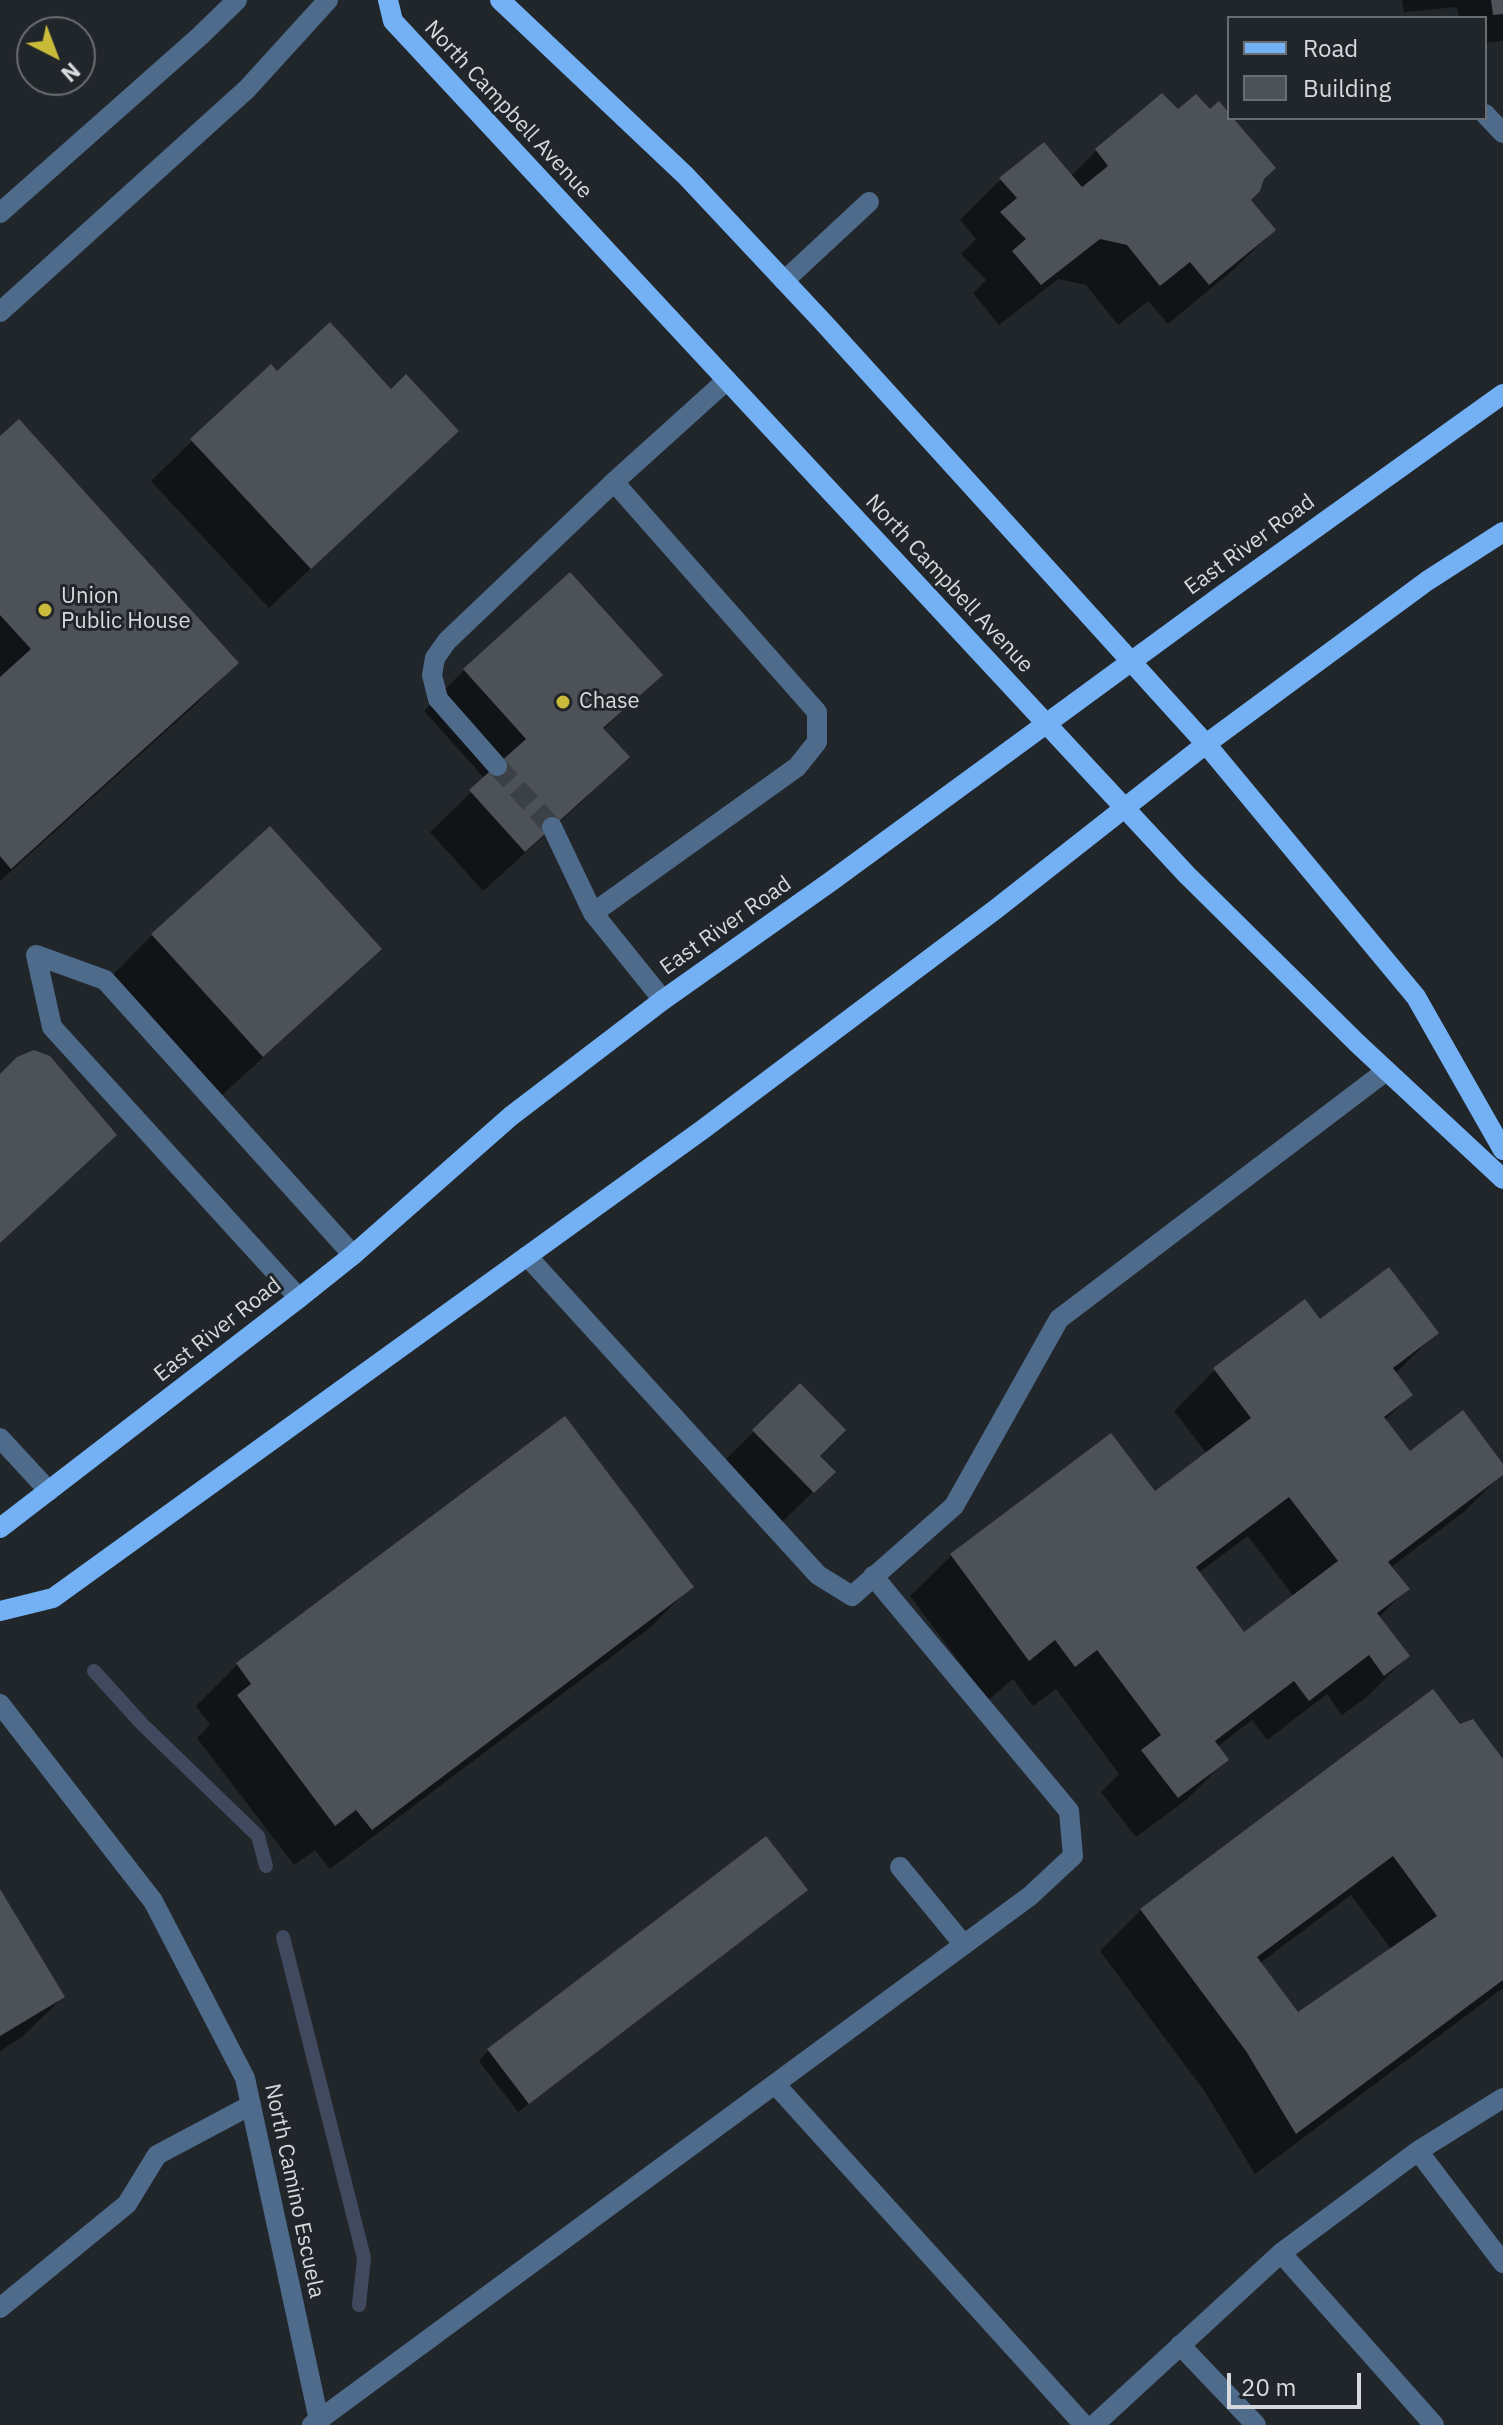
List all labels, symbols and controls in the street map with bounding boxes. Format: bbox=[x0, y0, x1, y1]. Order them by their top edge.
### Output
street label: North Campbell Avenue bbox=[418, 15, 598, 205]
north arrow bbox=[16, 16, 96, 96]
legend bbox=[1227, 16, 1487, 120]
text: Road bbox=[1303, 32, 1358, 64]
text: N bbox=[55, 57, 87, 89]
text: Building bbox=[1303, 72, 1391, 104]
street label: North Campbell Avenue bbox=[859, 489, 1039, 679]
street label: East River Road bbox=[1180, 489, 1320, 601]
place label: Union Public House bbox=[61, 584, 190, 636]
marker: Union Public House bbox=[36, 601, 54, 619]
place label: Chase bbox=[579, 689, 640, 715]
marker: Chase bbox=[554, 693, 572, 711]
street label: East River Road bbox=[655, 871, 797, 981]
street label: East River Road bbox=[149, 1272, 287, 1388]
street label: North Camino Escuela bbox=[258, 2081, 330, 2301]
scale bar bbox=[1231, 2357, 1365, 2407]
text: 20 m bbox=[1241, 2371, 1296, 2403]

